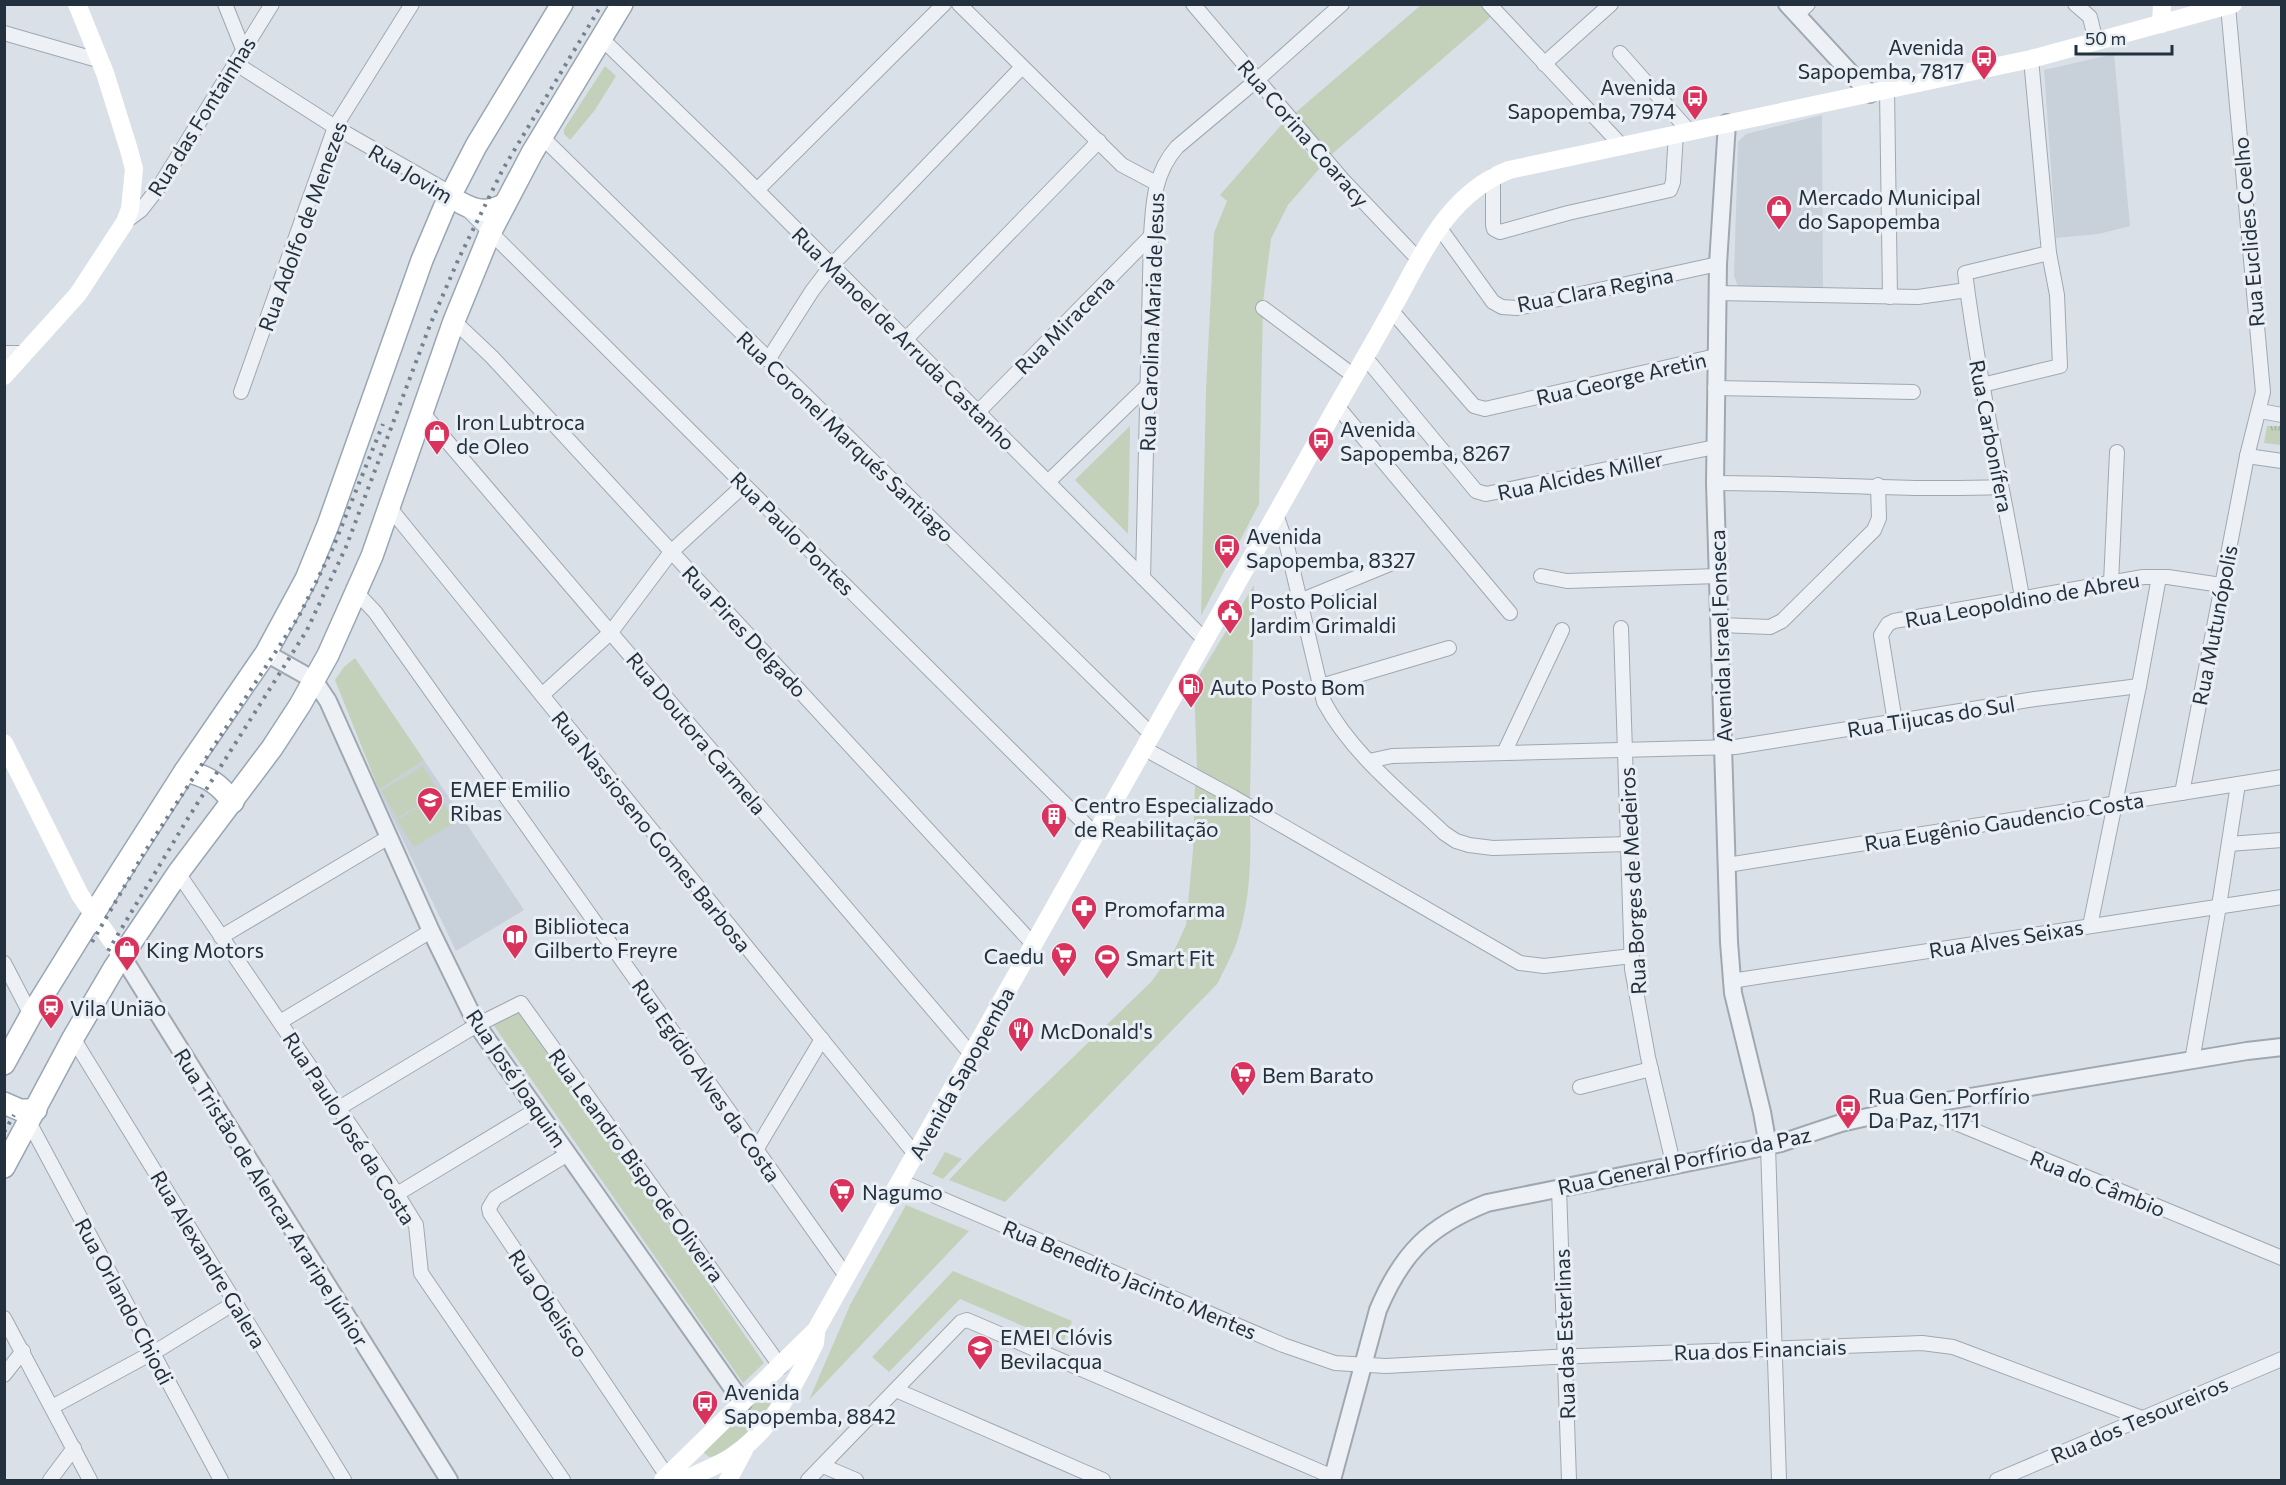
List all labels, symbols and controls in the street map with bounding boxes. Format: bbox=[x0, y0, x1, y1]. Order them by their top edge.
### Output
scale bar bbox=[2076, 18, 2172, 56]
text: 50 m bbox=[2085, 27, 2126, 49]
street label: Rua das Fontainhas bbox=[142, 32, 260, 200]
place label: Avenida Sapopemba, 7817 bbox=[1798, 34, 1964, 83]
bus stop icon: Avenida Sapopemba, 7817 bbox=[1969, 43, 1999, 81]
street label: Rua Corina Coaracy bbox=[1233, 54, 1375, 212]
place label: Avenida Sapopemba, 7974 bbox=[1508, 74, 1676, 123]
bus stop icon: Avenida Sapopemba, 7974 bbox=[1680, 83, 1710, 121]
street label: Rua Adolfo de Menezes bbox=[252, 118, 352, 334]
street label: Rua Euclides Coelho bbox=[2227, 136, 2269, 328]
street label: Rua Jovim bbox=[365, 138, 457, 208]
place label: Mercado Municipal do Sapopemba bbox=[1798, 184, 1981, 233]
street label: Rua Carolina Maria de Jesus bbox=[1134, 192, 1168, 452]
shop icon: Mercado Municipal do Sapopemba bbox=[1764, 193, 1794, 231]
street label: Rua Manoel de Arruda Castanho bbox=[787, 221, 1021, 455]
street label: Rua Clara Regina bbox=[1515, 262, 1675, 316]
street label: Rua Miracena bbox=[1009, 269, 1119, 379]
street label: Rua Coronel Marqués Santiago bbox=[732, 325, 960, 547]
street label: Rua George Aretin bbox=[1533, 346, 1709, 410]
street label: Rua Carbonífera bbox=[1965, 358, 2019, 514]
place label: Iron Lubtroca de Oleo bbox=[456, 409, 585, 458]
place label: Avenida Sapopemba, 8267 bbox=[1340, 416, 1510, 465]
shop icon: Iron Lubtroca de Oleo bbox=[422, 418, 452, 456]
bus stop icon: Avenida Sapopemba, 8267 bbox=[1306, 425, 1336, 463]
street label: Rua Alcides Miller bbox=[1495, 445, 1665, 505]
street label: Rua Paulo Pontes bbox=[726, 466, 860, 600]
place label: Avenida Sapopemba, 8327 bbox=[1246, 523, 1416, 572]
street label: Avenida Israel Fonseca bbox=[1704, 529, 1736, 743]
bus stop icon: Avenida Sapopemba, 8327 bbox=[1212, 532, 1242, 570]
street label: Rua Mutunópolis bbox=[2186, 543, 2242, 707]
street label: Rua Pires Delgado bbox=[678, 560, 812, 702]
street label: Rua Leopoldino de Abreu bbox=[1903, 566, 2141, 632]
place label: Posto Policial Jardim Grimaldi bbox=[1250, 588, 1396, 637]
public building icon: Posto Policial Jardim Grimaldi bbox=[1215, 597, 1245, 635]
street label: Rua Doutora Carmela bbox=[622, 647, 772, 819]
fuel station icon: Auto Posto Bom bbox=[1176, 671, 1206, 709]
place label: Auto Posto Bom bbox=[1210, 674, 1365, 699]
street label: Rua Tijucas do Sul bbox=[1845, 690, 2017, 742]
street label: Rua Nassioseno Gomes Barbosa bbox=[547, 706, 757, 956]
street label: Rua Borges de Medeiros bbox=[1614, 767, 1650, 995]
place label: EMEF Emilio Ribas bbox=[450, 776, 571, 825]
school or university icon: EMEF Emilio Ribas bbox=[415, 785, 445, 823]
street label: Rua Eugênio Gaudencio Costa bbox=[1862, 787, 2146, 855]
place label: Centro Especializado de Reabilitação bbox=[1074, 792, 1274, 841]
building icon: Centro Especializado de Reabilitação bbox=[1039, 801, 1069, 839]
pharmacy icon: Promofarma bbox=[1069, 893, 1099, 931]
place label: Promofarma bbox=[1104, 896, 1225, 921]
place label: Biblioteca Gilberto Freyre bbox=[534, 913, 678, 962]
street label: Rua Alves Seixas bbox=[1927, 913, 2085, 963]
library icon: Biblioteca Gilberto Freyre bbox=[500, 922, 530, 960]
shop icon: King Motors bbox=[112, 934, 142, 972]
place label: King Motors bbox=[146, 937, 264, 962]
supermarket icon: Caedu bbox=[1049, 940, 1079, 978]
sports icon: Smart Fit bbox=[1092, 942, 1122, 980]
place label: Caedu bbox=[984, 943, 1044, 968]
place label: Smart Fit bbox=[1126, 945, 1215, 970]
street label: Rua Egídio Alves da Costa bbox=[627, 974, 787, 1186]
street label: Avenida Sapopemba bbox=[903, 982, 1019, 1164]
station icon: Vila União bbox=[36, 992, 66, 1030]
place label: Vila União bbox=[70, 995, 166, 1020]
street label: Rua José Joaquim bbox=[462, 1004, 572, 1152]
restaurant icon: McDonald's bbox=[1006, 1015, 1036, 1053]
place label: McDonald's bbox=[1040, 1018, 1153, 1043]
street label: Rua Paulo José da Costa bbox=[278, 1027, 422, 1229]
street label: Rua Tristão de Alencar Araripe Júnior bbox=[169, 1043, 375, 1351]
street label: Rua Leandro Bispo de Oliveira bbox=[544, 1044, 730, 1286]
supermarket icon: Bem Barato bbox=[1228, 1059, 1258, 1097]
place label: Bem Barato bbox=[1262, 1062, 1374, 1087]
place label: Rua Gen. Porfírio Da Paz, 1171 bbox=[1868, 1083, 2030, 1132]
bus stop icon: Rua Gen. Porfírio Da Paz, 1171 bbox=[1833, 1092, 1863, 1130]
street label: Rua General Porfírio da Paz bbox=[1555, 1121, 1813, 1199]
street label: Rua do Câmbio bbox=[2027, 1145, 2169, 1221]
street label: Rua Alexandre Galera bbox=[146, 1166, 272, 1352]
supermarket icon: Nagumo bbox=[827, 1176, 857, 1214]
place label: Nagumo bbox=[862, 1179, 943, 1204]
street label: Rua Orlando Chiodi bbox=[70, 1213, 180, 1389]
street label: Rua Benedito Jacinto Mentes bbox=[999, 1214, 1261, 1344]
street label: Rua Obelisco bbox=[504, 1244, 594, 1362]
street label: Rua das Esterlinas bbox=[1549, 1248, 1579, 1420]
place label: EMEI Clóvis Bevilacqua bbox=[1000, 1324, 1113, 1373]
school or university icon: EMEI Clóvis Bevilacqua bbox=[965, 1333, 995, 1371]
street label: Rua dos Financiais bbox=[1673, 1333, 1847, 1365]
street label: Rua dos Tesoureiros bbox=[2047, 1370, 2231, 1468]
place label: Avenida Sapopemba, 8842 bbox=[724, 1379, 896, 1428]
bus stop icon: Avenida Sapopemba, 8842 bbox=[690, 1388, 720, 1426]

